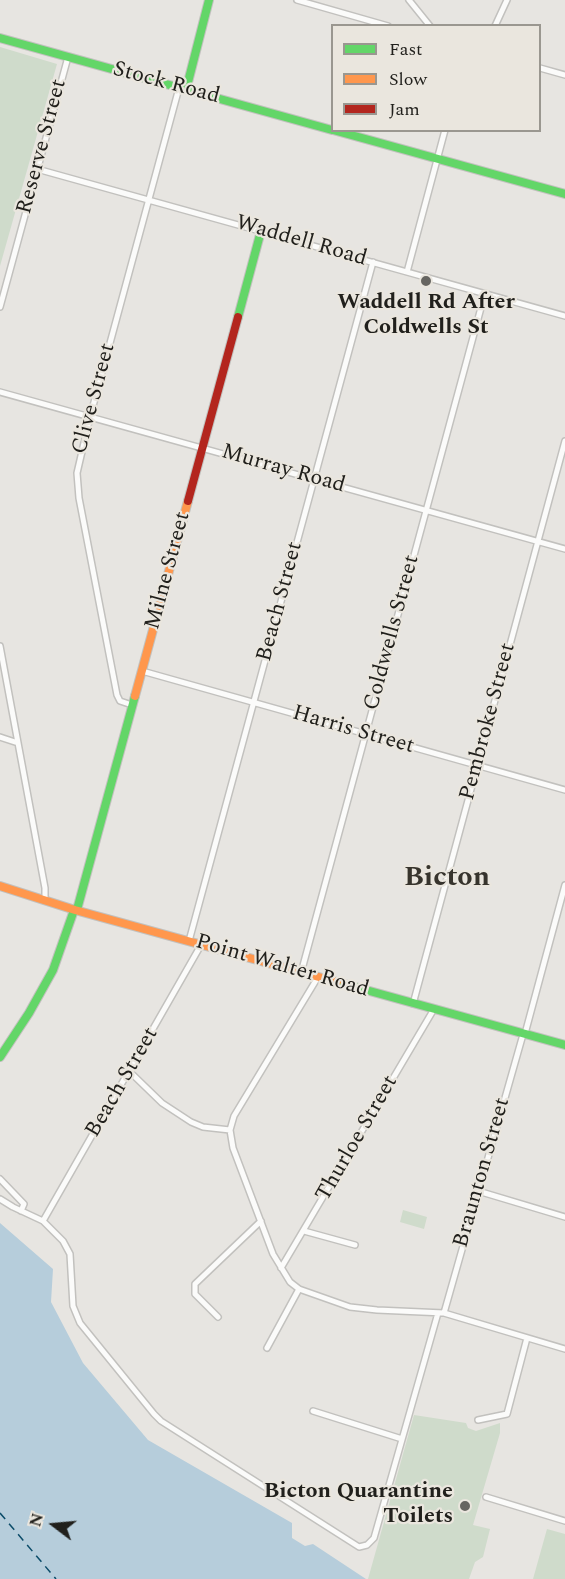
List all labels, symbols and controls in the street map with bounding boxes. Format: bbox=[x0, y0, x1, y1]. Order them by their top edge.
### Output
legend bbox=[331, 24, 541, 132]
text: Fast bbox=[389, 36, 422, 63]
street label: Stock Road bbox=[110, 57, 222, 111]
text: Slow bbox=[389, 66, 427, 93]
street label: Reserve Street bbox=[12, 77, 74, 217]
text: Jam bbox=[389, 96, 420, 123]
street label: Waddell Road bbox=[232, 211, 370, 273]
marker: Waddell Rd After Coldwells St bbox=[419, 274, 433, 288]
place label: Waddell Rd After Coldwells St bbox=[337, 291, 515, 342]
street label: Clive Street bbox=[68, 341, 122, 457]
street label: Murray Road bbox=[218, 440, 348, 500]
street label: Milne Street bbox=[141, 509, 197, 633]
street label: Beach Street bbox=[252, 539, 310, 665]
street label: Coldwells Street bbox=[360, 553, 426, 713]
street label: Pembroke Street bbox=[455, 641, 523, 803]
street label: Harris Street bbox=[289, 701, 417, 761]
district label: Bicton bbox=[404, 863, 490, 897]
street label: Point Walter Road bbox=[192, 930, 372, 1004]
street label: Beach Street bbox=[81, 1023, 165, 1143]
street label: Thurloe Street bbox=[311, 1071, 405, 1207]
street label: Braunton Street bbox=[449, 1095, 517, 1251]
place label: Bicton Quarantine Toilets bbox=[264, 1480, 453, 1532]
north arrow bbox=[24, 1495, 84, 1555]
marker: Bicton Quarantine Toilets bbox=[458, 1499, 472, 1513]
text: N bbox=[23, 1510, 50, 1530]

